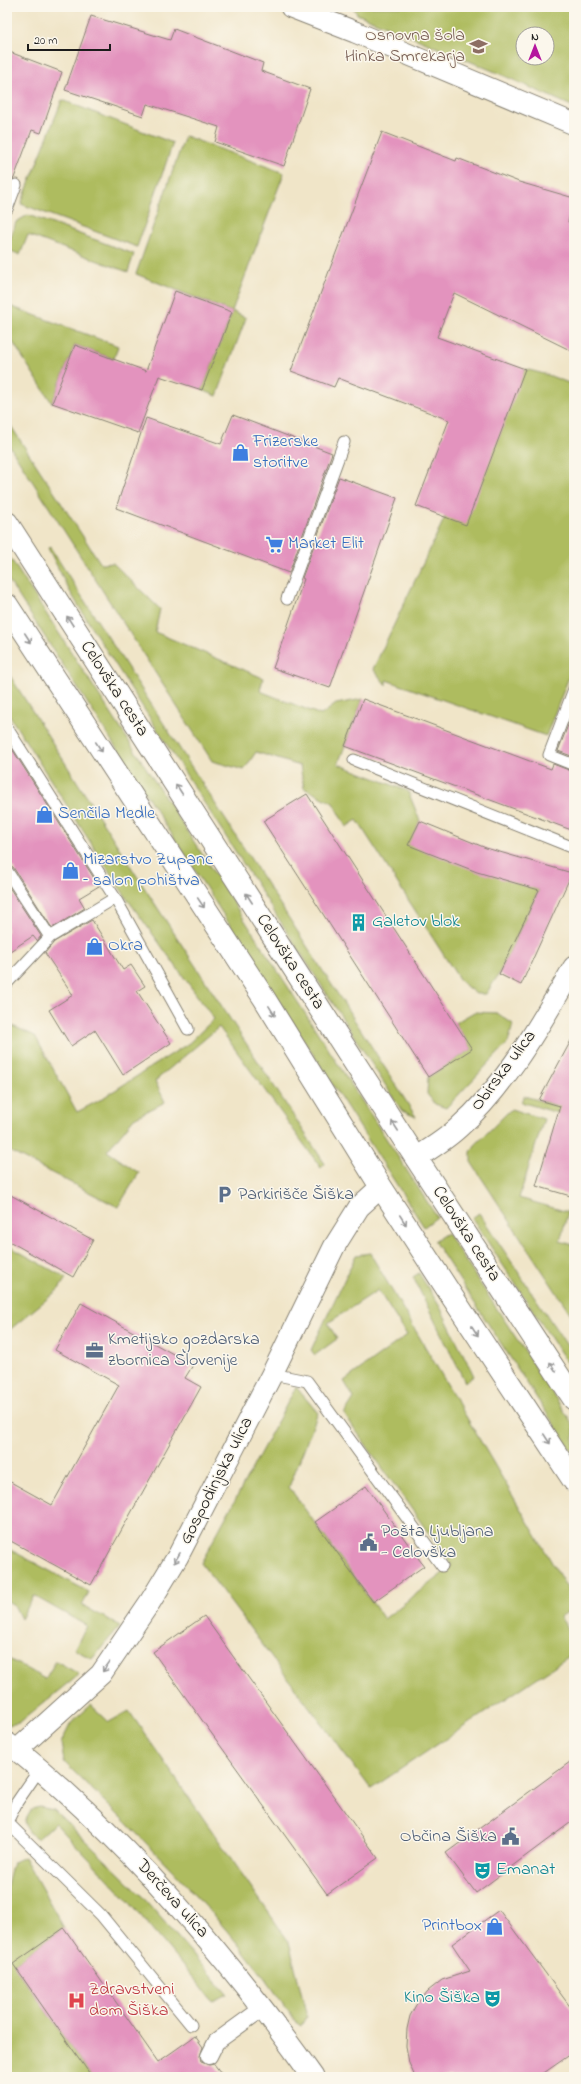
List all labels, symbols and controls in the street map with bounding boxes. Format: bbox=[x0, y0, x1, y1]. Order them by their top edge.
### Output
place label: Osnovna šola Hinka Smrekarja bbox=[345, 23, 465, 70]
scale bar bbox=[28, 26, 110, 52]
north arrow bbox=[515, 26, 555, 66]
text: N bbox=[531, 29, 539, 45]
text: 20 m bbox=[34, 32, 57, 50]
school or university icon: Osnovna šola Hinka Smrekarja bbox=[468, 36, 488, 56]
place label: Frizerske storitve bbox=[252, 429, 319, 476]
shop icon: Frizerske storitve bbox=[230, 442, 250, 462]
place label: Market Elit bbox=[288, 531, 364, 557]
supermarket icon: Market Elit bbox=[265, 534, 285, 554]
one-way arrow bbox=[66, 616, 74, 627]
one-way arrow bbox=[24, 632, 32, 643]
street label: Celovška cesta bbox=[73, 636, 155, 742]
one-way arrow bbox=[95, 741, 103, 753]
one-way arrow bbox=[174, 783, 182, 795]
place label: Senčila Medle bbox=[58, 801, 156, 827]
shop icon: Senčila Medle bbox=[35, 804, 55, 824]
place label: Mizarstvo Zupanc – salon pohištva bbox=[83, 847, 213, 894]
shop icon: Mizarstvo Zupanc – salon pohištva bbox=[60, 860, 80, 880]
one-way arrow bbox=[245, 893, 253, 904]
one-way arrow bbox=[196, 897, 205, 908]
street label: Celovška cesta bbox=[249, 909, 331, 1015]
place label: Galetov blok bbox=[372, 909, 460, 935]
building icon: Galetov blok bbox=[349, 912, 369, 932]
place label: Okra bbox=[108, 933, 143, 959]
shop icon: Okra bbox=[85, 936, 105, 956]
one-way arrow bbox=[268, 1005, 276, 1016]
street label: Obirska ulica bbox=[465, 1025, 543, 1117]
one-way arrow bbox=[391, 1120, 399, 1131]
street label: Celovška cesta bbox=[425, 1181, 507, 1287]
place label: Parkirišče Šiška bbox=[238, 1182, 354, 1208]
parking icon: Parkirišče Šiška bbox=[215, 1185, 235, 1205]
one-way arrow bbox=[399, 1214, 407, 1226]
one-way arrow bbox=[471, 1325, 479, 1336]
place label: Kmetijsko gozdarska zbornica Slovenije bbox=[108, 1327, 260, 1374]
office icon: Kmetijsko gozdarska zbornica Slovenije bbox=[85, 1340, 105, 1360]
one-way arrow bbox=[548, 1361, 556, 1373]
street label: Gospodinjska ulica bbox=[174, 1413, 260, 1549]
one-way arrow bbox=[543, 1433, 551, 1445]
place label: Pošta Ljubljana - Celovška bbox=[381, 1519, 494, 1566]
public building icon: Pošta Ljubljana - Celovška bbox=[358, 1532, 378, 1552]
one-way arrow bbox=[173, 1552, 181, 1564]
one-way arrow bbox=[102, 1661, 110, 1672]
place label: Občina Šiška bbox=[400, 1824, 497, 1850]
public building icon: Občina Šiška bbox=[500, 1827, 520, 1847]
street label: Derčeva ulica bbox=[129, 1853, 215, 1944]
place label: Emanat bbox=[496, 1857, 555, 1883]
theatre icon: Emanat bbox=[473, 1860, 493, 1880]
place label: Printbox bbox=[422, 1913, 482, 1939]
shop icon: Printbox bbox=[485, 1916, 505, 1936]
place label: Zdravstveni dom Šiška bbox=[89, 1977, 174, 2024]
place label: Kino Šiška bbox=[404, 1985, 480, 2011]
theatre icon: Kino Šiška bbox=[483, 1988, 503, 2008]
hospital icon: Zdravstveni dom Šiška bbox=[66, 1990, 86, 2010]

